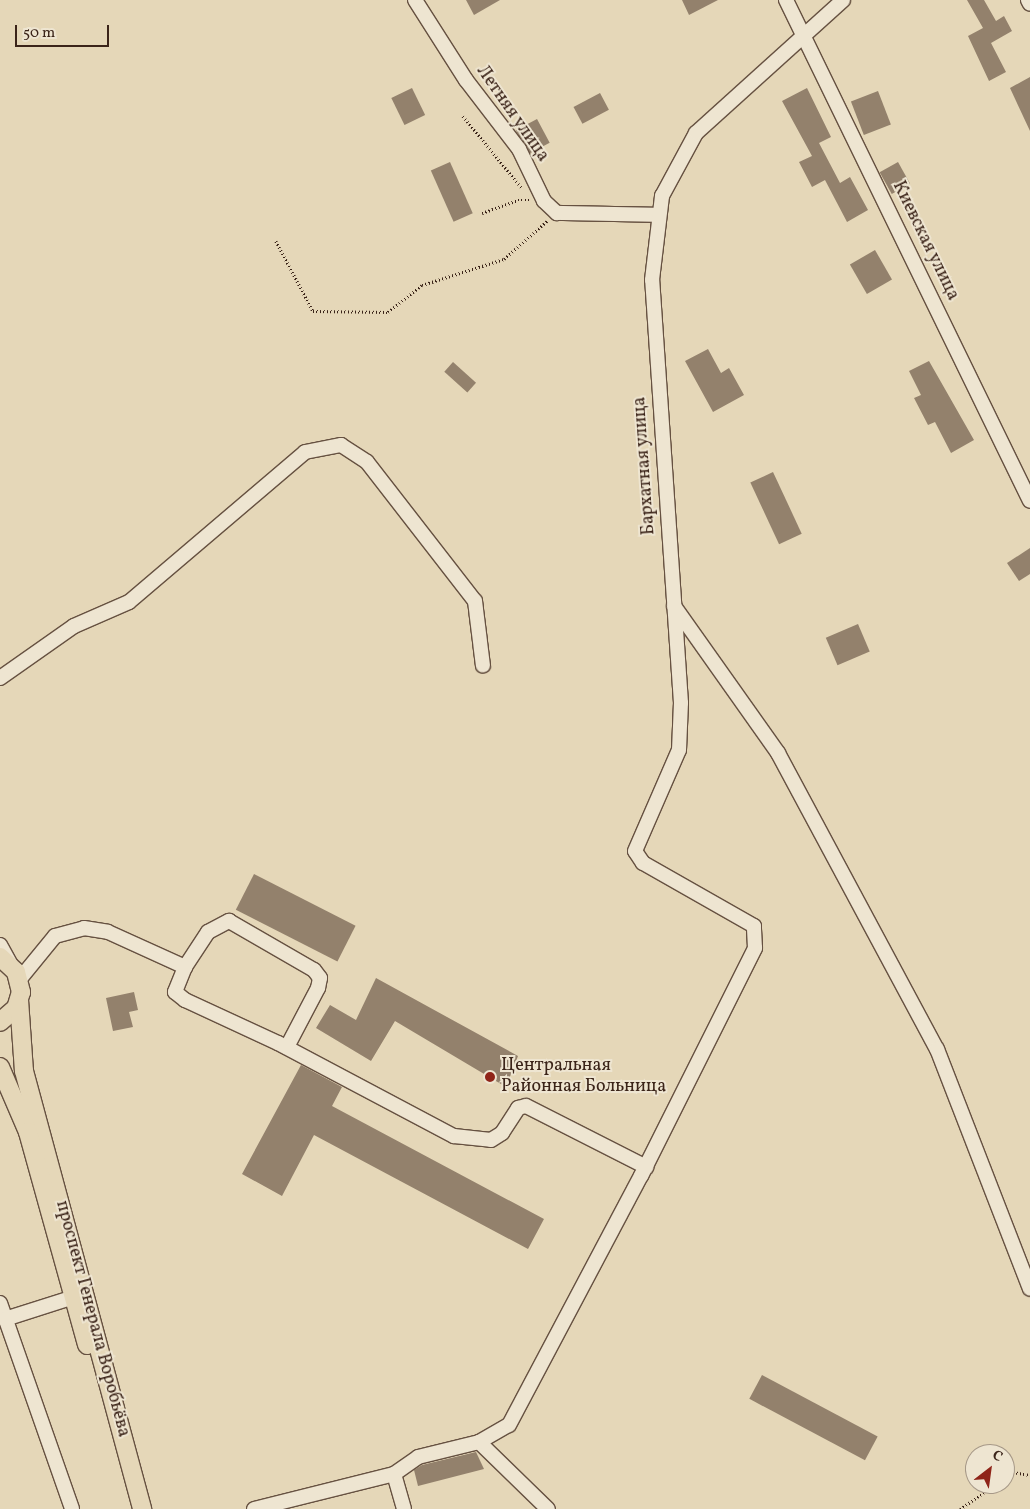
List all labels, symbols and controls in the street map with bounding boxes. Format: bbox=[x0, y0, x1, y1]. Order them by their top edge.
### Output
scale bar bbox=[18, 15, 111, 47]
text: 50 m bbox=[23, 23, 55, 44]
street label: Летняя улица bbox=[471, 61, 553, 167]
street label: Киевская улица bbox=[887, 178, 963, 304]
street label: Бархатная улица bbox=[629, 396, 661, 536]
place label: Центральная Районная Больница bbox=[501, 1056, 666, 1098]
marker: Центральная Районная Больница bbox=[483, 1070, 497, 1084]
street label: проспект Генерала Воробьёва bbox=[50, 1198, 134, 1440]
north arrow bbox=[965, 1444, 1015, 1494]
text: С bbox=[989, 1446, 1006, 1467]

